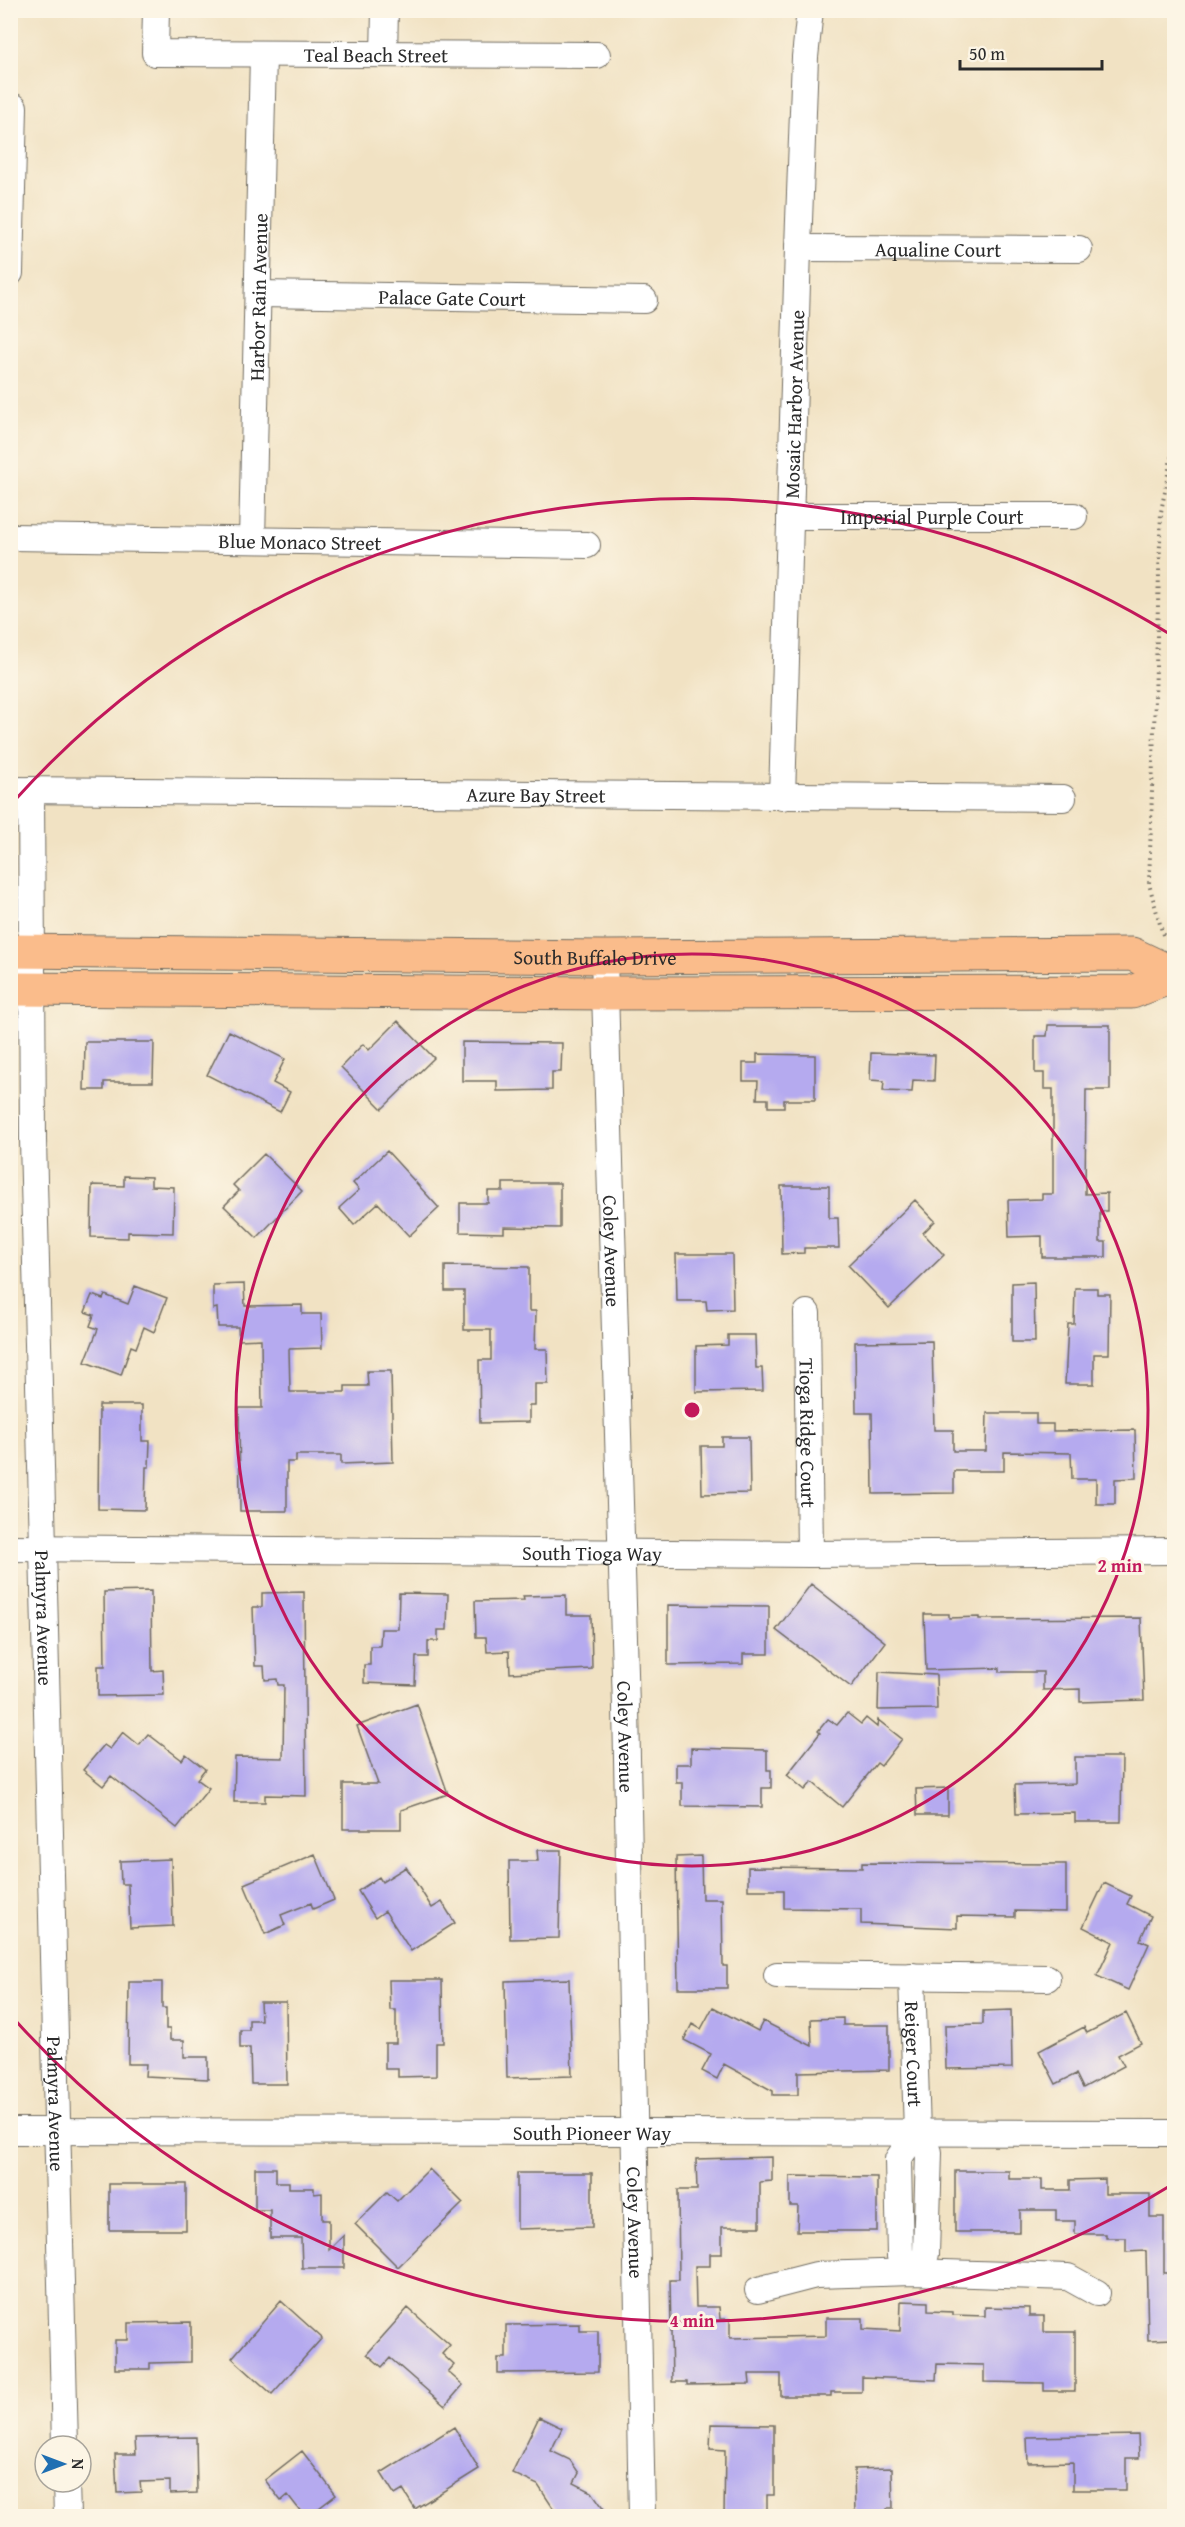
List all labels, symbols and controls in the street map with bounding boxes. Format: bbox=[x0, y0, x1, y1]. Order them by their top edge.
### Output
scale bar bbox=[960, 33, 1102, 71]
street label: Teal Beach Street bbox=[304, 39, 448, 69]
text: 50 m bbox=[969, 40, 1005, 67]
street label: Harbor Rain Avenue bbox=[241, 213, 274, 381]
street label: Aqualine Court bbox=[875, 234, 1001, 263]
street label: Palace Gate Court bbox=[378, 281, 526, 313]
street label: Mosaic Harbor Avenue bbox=[776, 309, 811, 499]
street label: Imperial Purple Court bbox=[840, 502, 1024, 531]
street label: Blue Monaco Street bbox=[218, 525, 382, 557]
street label: Azure Bay Street bbox=[466, 779, 606, 809]
street label: South Buffalo Drive bbox=[513, 942, 677, 972]
street label: Coley Avenue bbox=[596, 1194, 629, 1307]
street label: Tioga Ridge Court bbox=[793, 1358, 824, 1508]
centre of rings bbox=[682, 1400, 702, 1420]
street label: South Tioga Way bbox=[522, 1537, 662, 1567]
street label: Palmyra Avenue bbox=[29, 1550, 61, 1686]
text: 2 min bbox=[1098, 1552, 1143, 1579]
street label: Coley Avenue bbox=[611, 1680, 642, 1793]
street label: Reiger Court bbox=[898, 2001, 931, 2107]
street label: Palmyra Avenue bbox=[40, 2036, 73, 2172]
street label: South Pioneer Way bbox=[513, 2117, 671, 2147]
street label: Coley Avenue bbox=[621, 2166, 652, 2279]
text: 4 min bbox=[670, 2307, 715, 2334]
north arrow bbox=[33, 2434, 93, 2494]
text: N bbox=[66, 2459, 90, 2470]

